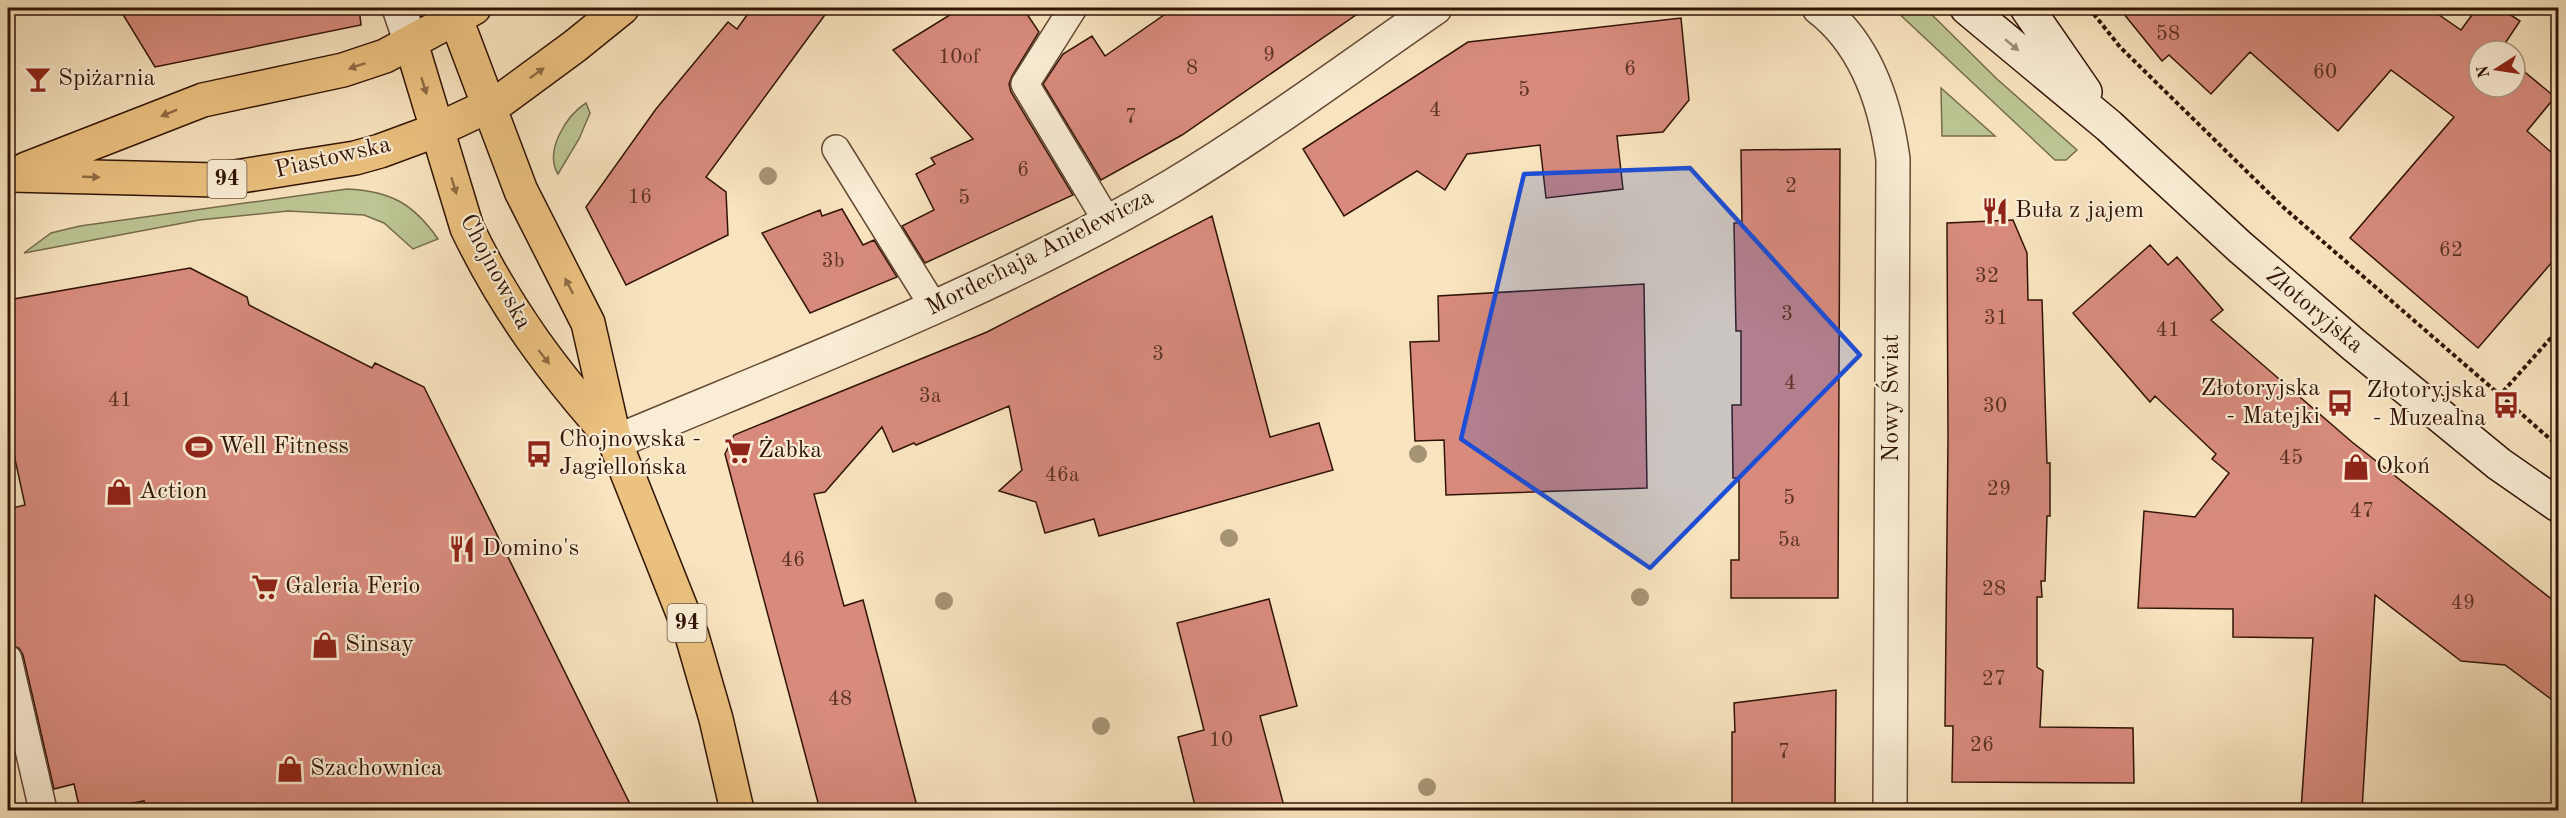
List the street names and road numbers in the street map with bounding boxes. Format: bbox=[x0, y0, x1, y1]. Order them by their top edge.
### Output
street label: Piastowska bbox=[273, 133, 394, 183]
road number: 94 bbox=[208, 160, 246, 198]
street label: Mordechaja Anielewicza bbox=[923, 185, 1158, 321]
street label: Chojnowska bbox=[455, 210, 535, 334]
street label: Złotoryjska bbox=[2261, 263, 2368, 359]
street label: Nowy Świat bbox=[1875, 334, 1904, 462]
road number: 94 bbox=[668, 604, 706, 642]

